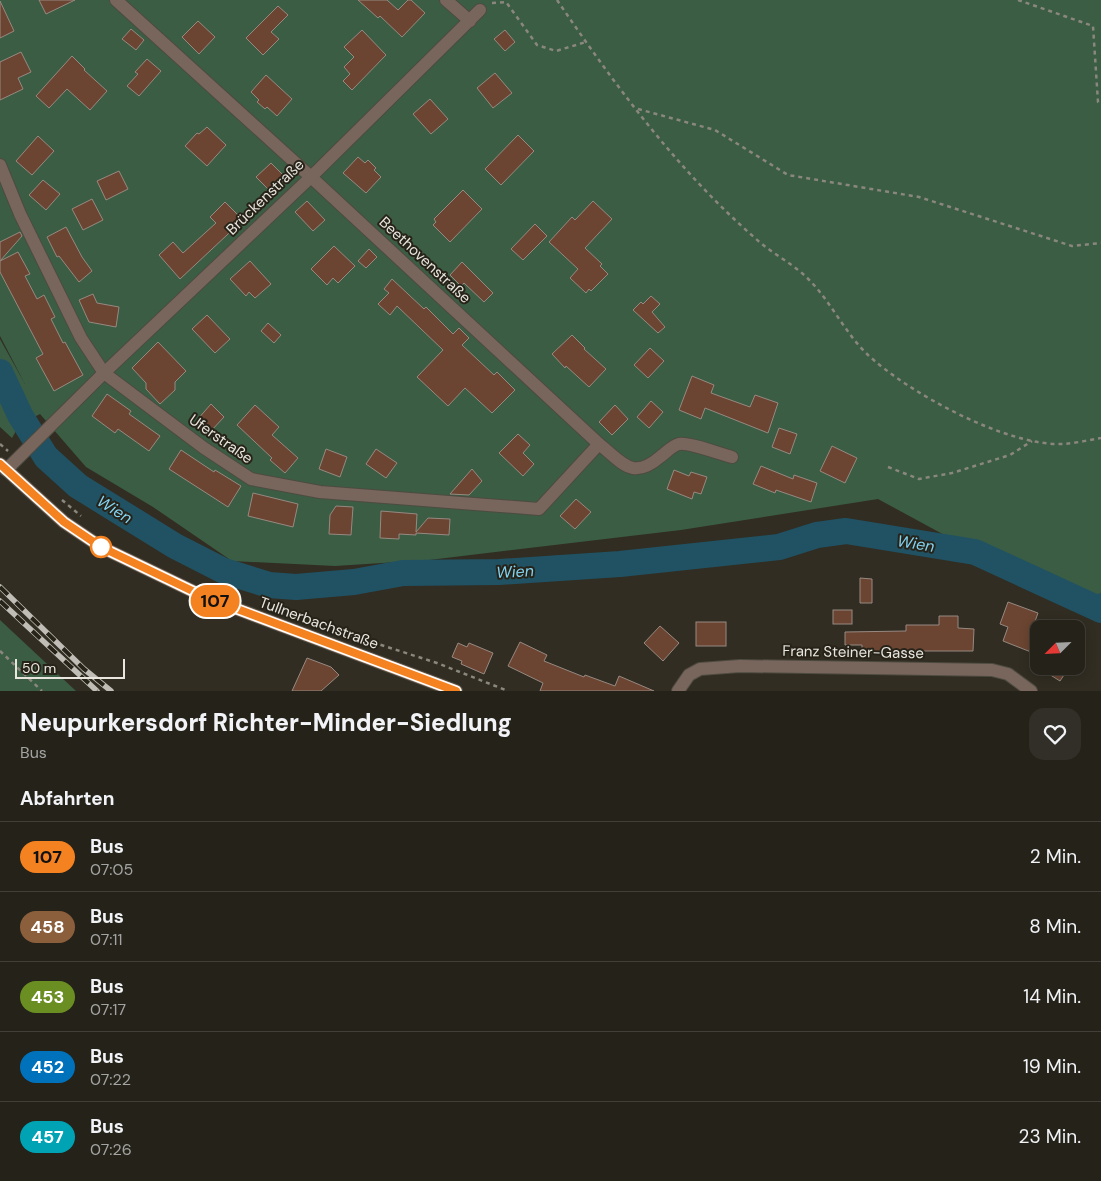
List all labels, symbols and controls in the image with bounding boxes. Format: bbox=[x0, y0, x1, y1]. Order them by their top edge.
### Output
street label: Brückenstraße bbox=[222, 155, 308, 239]
street label: Beethovenstraße bbox=[375, 212, 475, 308]
street label: Uferstraße bbox=[185, 410, 257, 468]
water label: Wien bbox=[93, 491, 136, 528]
water label: Wien bbox=[896, 530, 936, 557]
unlabelled marker bbox=[90, 536, 112, 558]
water label: Wien bbox=[496, 560, 534, 583]
line badge: 107 bbox=[186, 585, 244, 617]
text: 107 bbox=[201, 589, 229, 613]
street label: Tullnerbachstraße bbox=[257, 592, 381, 654]
north arrow bbox=[1030, 620, 1085, 675]
map controls bbox=[1030, 620, 1085, 675]
street label: Franz Steiner-Gasse bbox=[782, 641, 924, 663]
scale bar bbox=[15, 656, 125, 679]
text: 50 m bbox=[22, 659, 56, 677]
text: Neupurkersdorf Richter-Minder-Siedlung bbox=[20, 707, 512, 738]
button: heart bbox=[1029, 708, 1081, 760]
text: Bus bbox=[20, 742, 47, 763]
text: Abfahrten bbox=[20, 786, 114, 811]
text: Bus bbox=[90, 834, 124, 859]
text: 2 Min. bbox=[1030, 844, 1081, 869]
text: 107 bbox=[33, 845, 62, 869]
text: 07:05 bbox=[90, 859, 133, 880]
text: Bus bbox=[90, 904, 124, 929]
text: 8 Min. bbox=[1029, 914, 1081, 939]
text: 458 bbox=[30, 915, 65, 939]
text: 07:11 bbox=[90, 929, 122, 950]
text: Bus bbox=[90, 974, 124, 999]
text: 14 Min. bbox=[1023, 984, 1081, 1009]
text: 453 bbox=[31, 985, 64, 1009]
text: 07:17 bbox=[90, 999, 126, 1020]
text: Bus bbox=[90, 1044, 124, 1069]
text: 19 Min. bbox=[1023, 1054, 1081, 1079]
text: 452 bbox=[31, 1055, 64, 1079]
text: 07:22 bbox=[90, 1069, 131, 1090]
text: Bus bbox=[90, 1114, 124, 1139]
text: 23 Min. bbox=[1019, 1124, 1081, 1149]
text: 457 bbox=[31, 1125, 64, 1149]
text: 07:26 bbox=[90, 1139, 132, 1160]

